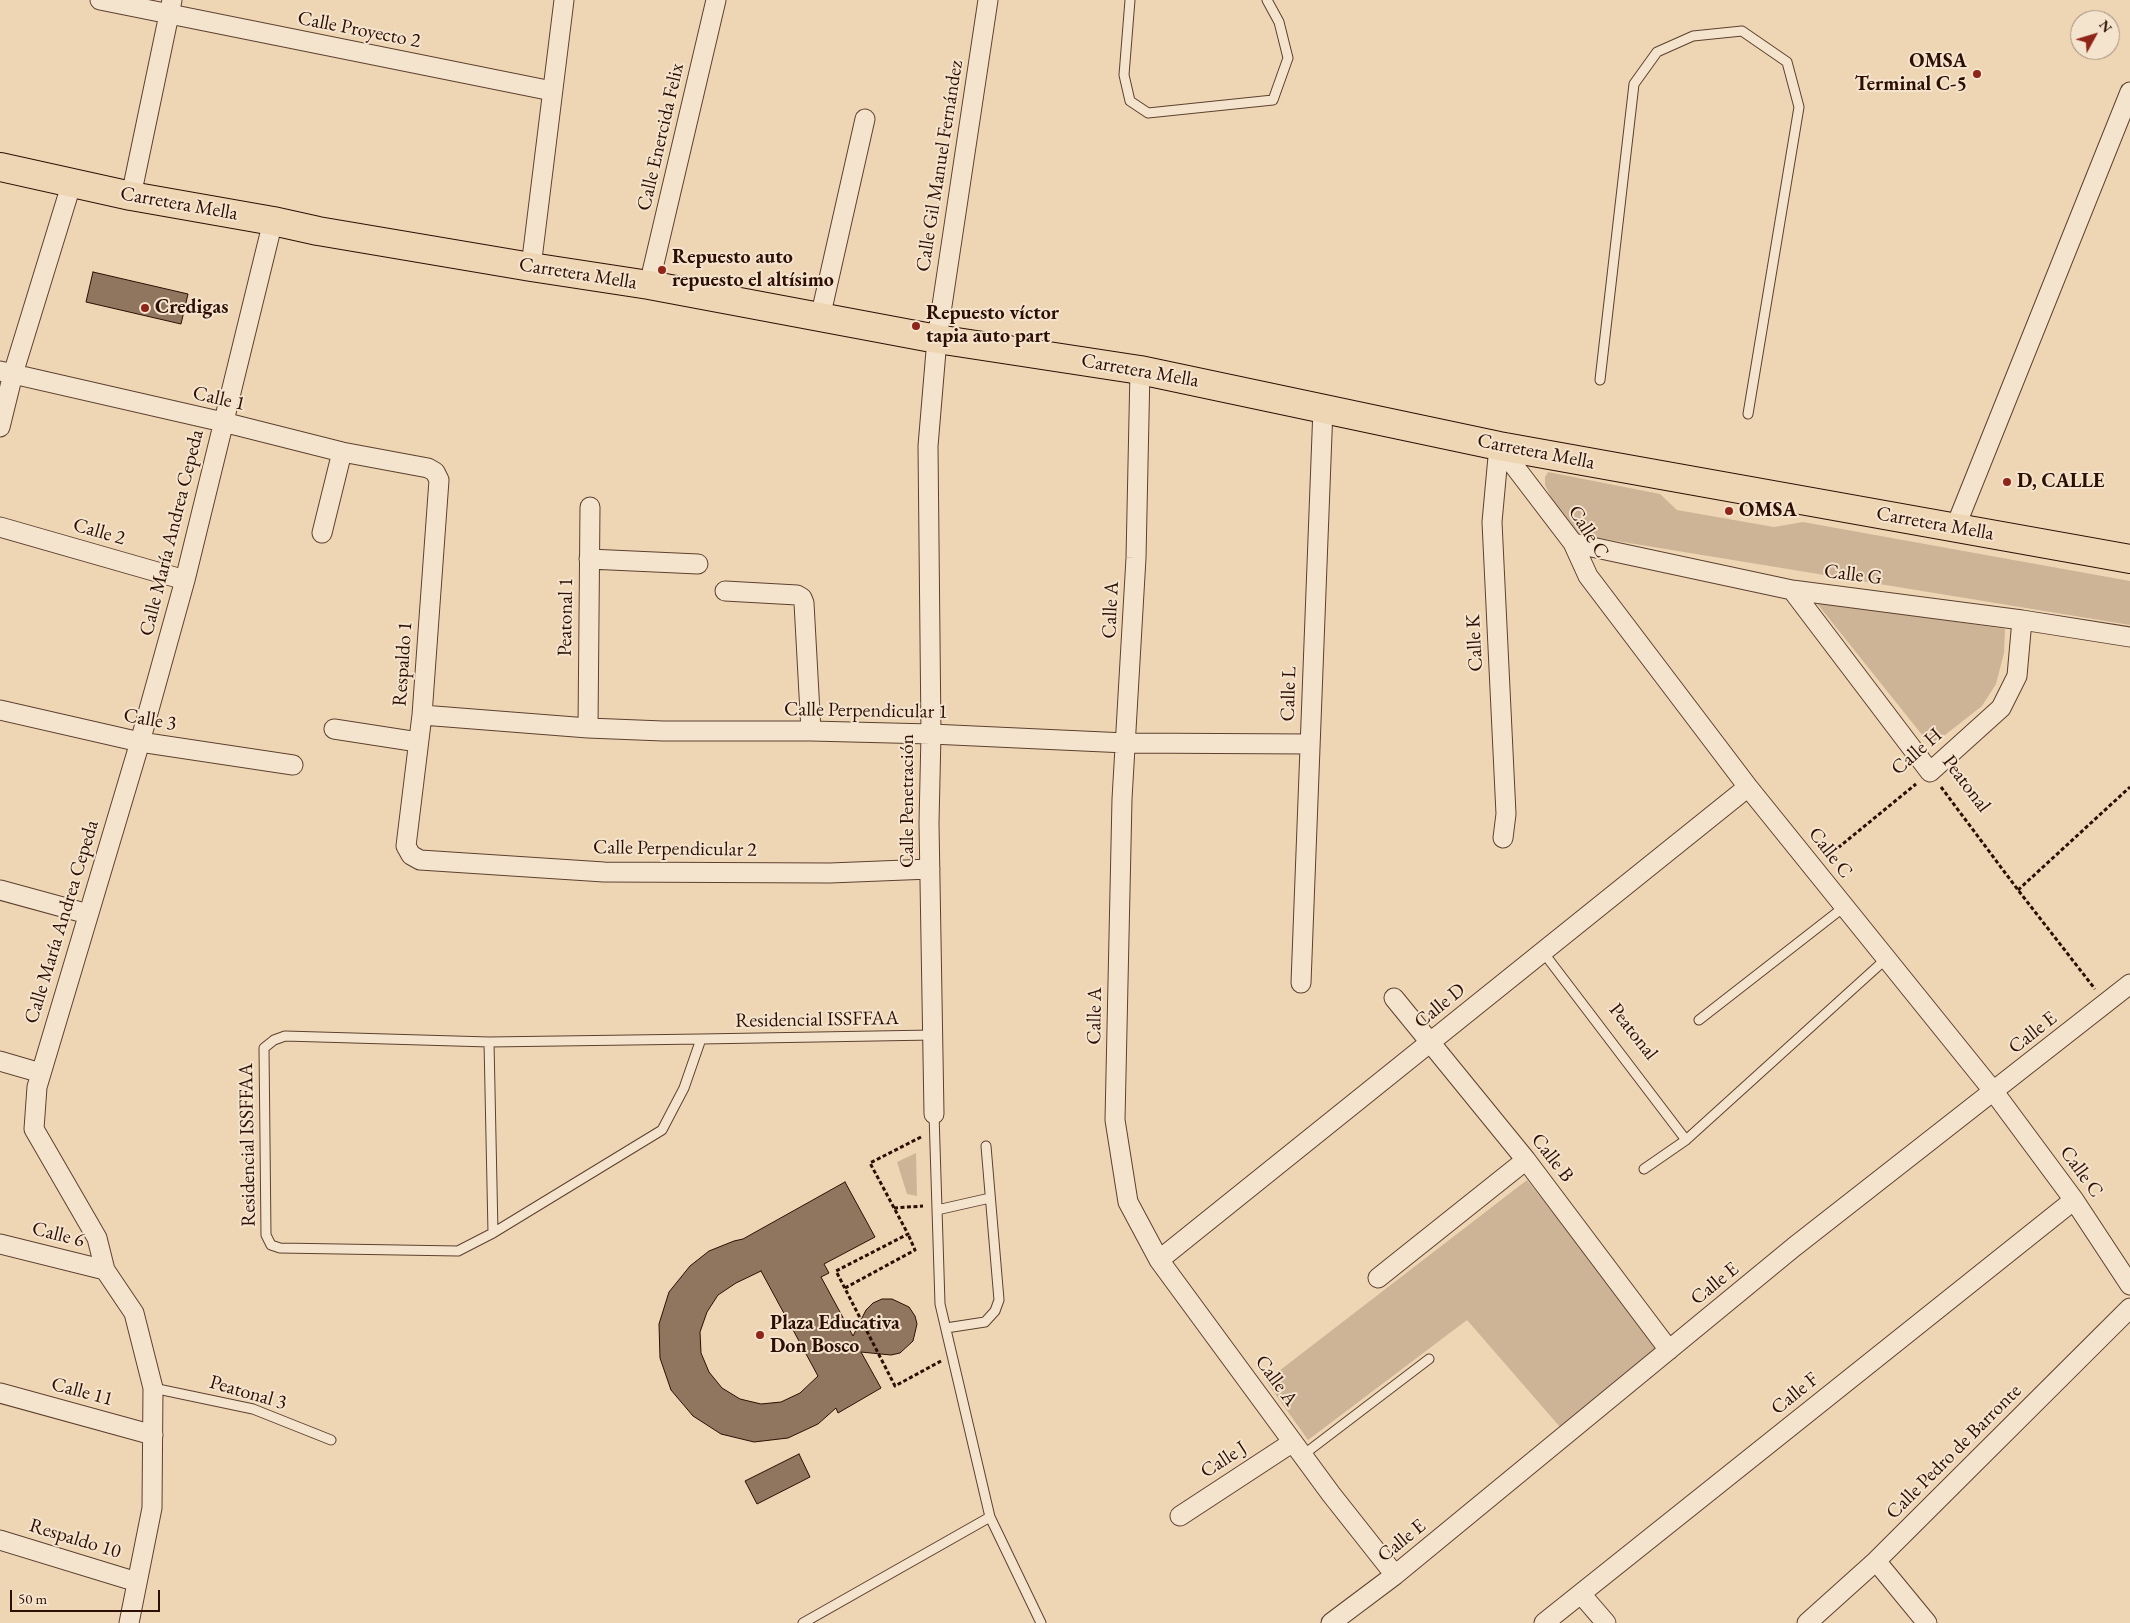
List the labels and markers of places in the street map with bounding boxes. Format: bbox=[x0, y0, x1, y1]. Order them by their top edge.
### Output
place label: OMSA Terminal C-5 bbox=[1855, 50, 1967, 97]
marker: OMSA Terminal C-5 bbox=[1971, 68, 1983, 80]
place label: Repuesto auto repuesto el altísimo bbox=[672, 246, 834, 293]
marker: Repuesto auto repuesto el altísimo bbox=[656, 264, 668, 276]
place label: Credigas bbox=[155, 296, 228, 320]
marker: Credigas bbox=[139, 302, 151, 314]
place label: Repuesto víctor tapia auto part bbox=[926, 302, 1059, 349]
marker: Repuesto víctor tapia auto part bbox=[910, 320, 922, 332]
place label: D, CALLE bbox=[2017, 470, 2105, 494]
marker: D, CALLE bbox=[2001, 476, 2013, 488]
place label: OMSA bbox=[1739, 499, 1797, 523]
marker: OMSA bbox=[1723, 505, 1735, 517]
place label: Plaza Educativa Don Bosco bbox=[770, 1312, 900, 1359]
marker: Plaza Educativa Don Bosco bbox=[754, 1329, 766, 1341]

